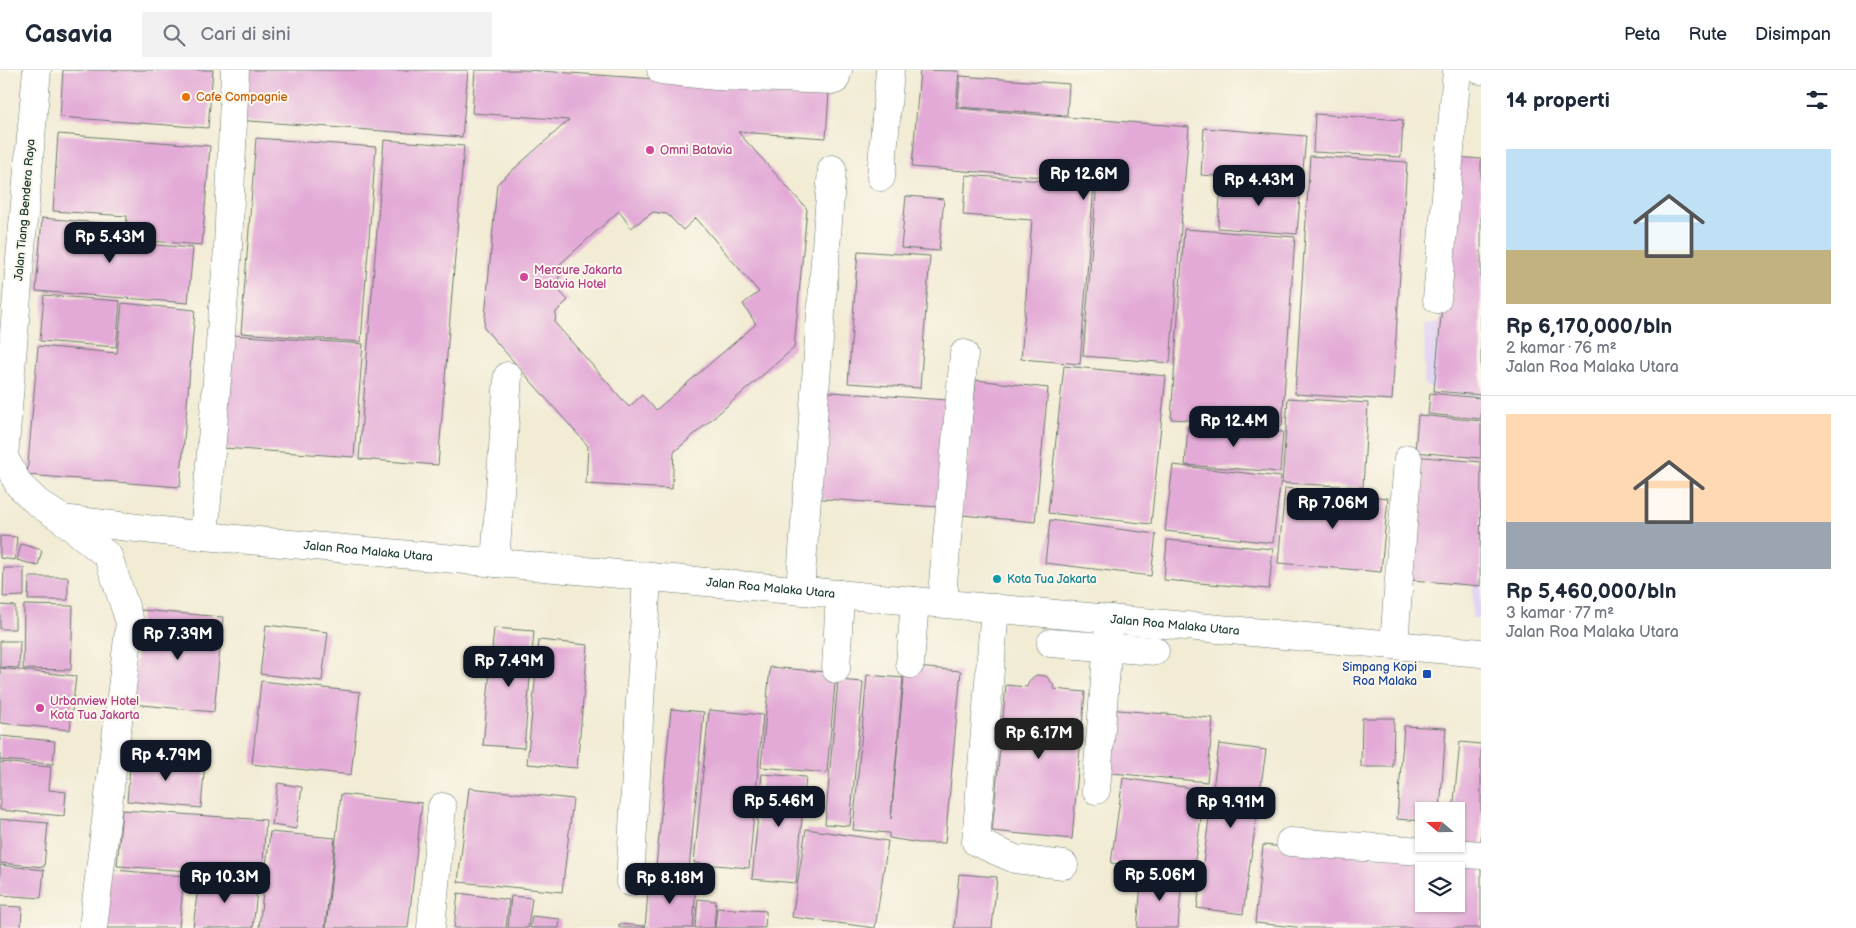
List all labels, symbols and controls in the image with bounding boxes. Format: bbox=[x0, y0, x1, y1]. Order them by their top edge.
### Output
search box bbox=[142, 12, 492, 57]
text: Casavia bbox=[25, 20, 112, 49]
icon: search bbox=[160, 21, 188, 49]
text: Cari di sini bbox=[200, 23, 291, 46]
text: Peta bbox=[1624, 24, 1660, 45]
text: Rute bbox=[1688, 24, 1727, 45]
text: Disimpan bbox=[1755, 24, 1831, 45]
icon: filters bbox=[1803, 86, 1831, 114]
text: 14 properti bbox=[1506, 88, 1610, 113]
place label: Cafe Compagnie bbox=[196, 90, 288, 105]
marker: Cafe Compagnie bbox=[180, 91, 192, 103]
street label: Jalan Tiang Bendera Raya bbox=[11, 138, 39, 282]
place label: Omni Batavia bbox=[660, 143, 733, 158]
marker: Omni Batavia bbox=[644, 144, 656, 156]
pin: Rp 12.6M bbox=[1032, 158, 1136, 201]
pin: Rp 4.43M bbox=[1207, 164, 1311, 207]
text: Rp 12.6M bbox=[1050, 165, 1118, 184]
text: Rp 4.43M bbox=[1224, 171, 1294, 190]
icon: home bbox=[1624, 181, 1714, 271]
pin: Rp 5.43M bbox=[58, 222, 162, 264]
text: Rp 5.43M bbox=[75, 228, 145, 247]
place label: Mercure Jakarta Batavia Hotel bbox=[534, 263, 623, 292]
marker: Mercure Jakarta Batavia Hotel bbox=[518, 271, 530, 283]
text: Rp 6,170,000/bln bbox=[1506, 314, 1672, 339]
text: 2 kamar · 76 m² bbox=[1506, 339, 1617, 358]
text: Jalan Roa Malaka Utara bbox=[1506, 358, 1679, 377]
pin: Rp 12.4M bbox=[1182, 406, 1286, 448]
text: Rp 12.4M bbox=[1200, 412, 1268, 431]
icon: home bbox=[1624, 447, 1714, 537]
pin: Rp 7.06M bbox=[1281, 488, 1385, 530]
text: Rp 7.06M bbox=[1298, 494, 1368, 513]
street label: Jalan Roa Malaka Utara bbox=[303, 538, 434, 564]
place label: Kota Tua Jakarta bbox=[1007, 572, 1097, 587]
marker: Kota Tua Jakarta bbox=[991, 573, 1003, 585]
street label: Jalan Roa Malaka Utara bbox=[705, 575, 836, 601]
text: Rp 5,460,000/bln bbox=[1506, 579, 1676, 604]
text: 3 kamar · 77 m² bbox=[1506, 604, 1614, 623]
street label: Jalan Roa Malaka Utara bbox=[1110, 612, 1240, 638]
pin: Rp 7.39M bbox=[126, 618, 230, 661]
text: Jalan Roa Malaka Utara bbox=[1506, 623, 1679, 642]
text: Rp 7.39M bbox=[143, 625, 213, 644]
pin: Rp 7.49M bbox=[457, 646, 561, 688]
text: Rp 7.49M bbox=[474, 652, 544, 671]
place label: Simpang Kopi Roa Malaka bbox=[1342, 660, 1417, 689]
marker: Simpang Kopi Roa Malaka bbox=[1421, 668, 1433, 680]
place label: Urbanview Hotel Kota Tua Jakarta bbox=[50, 694, 140, 723]
marker: Urbanview Hotel Kota Tua Jakarta bbox=[34, 702, 46, 714]
pin: Rp 6.17M bbox=[987, 718, 1091, 760]
text: Rp 6.17M bbox=[1005, 724, 1073, 743]
pin: Rp 4.79M bbox=[114, 740, 218, 782]
text: Rp 4.79M bbox=[131, 746, 201, 765]
pin: Rp 5.46M bbox=[727, 786, 831, 828]
pin: Rp 9.91M bbox=[1179, 786, 1283, 829]
text: Rp 5.46M bbox=[744, 792, 814, 811]
text: Rp 9.91M bbox=[1197, 793, 1265, 812]
north arrow bbox=[1415, 802, 1465, 852]
map controls bbox=[1415, 802, 1465, 912]
pin: Rp 5.06M bbox=[1108, 860, 1212, 902]
pin: Rp 10.3M bbox=[173, 862, 277, 904]
pin: Rp 8.18M bbox=[618, 862, 722, 905]
button: layers bbox=[1415, 862, 1465, 912]
text: Rp 5.06M bbox=[1125, 866, 1195, 885]
text: Rp 10.3M bbox=[191, 868, 259, 887]
text: Rp 8.18M bbox=[636, 869, 704, 888]

